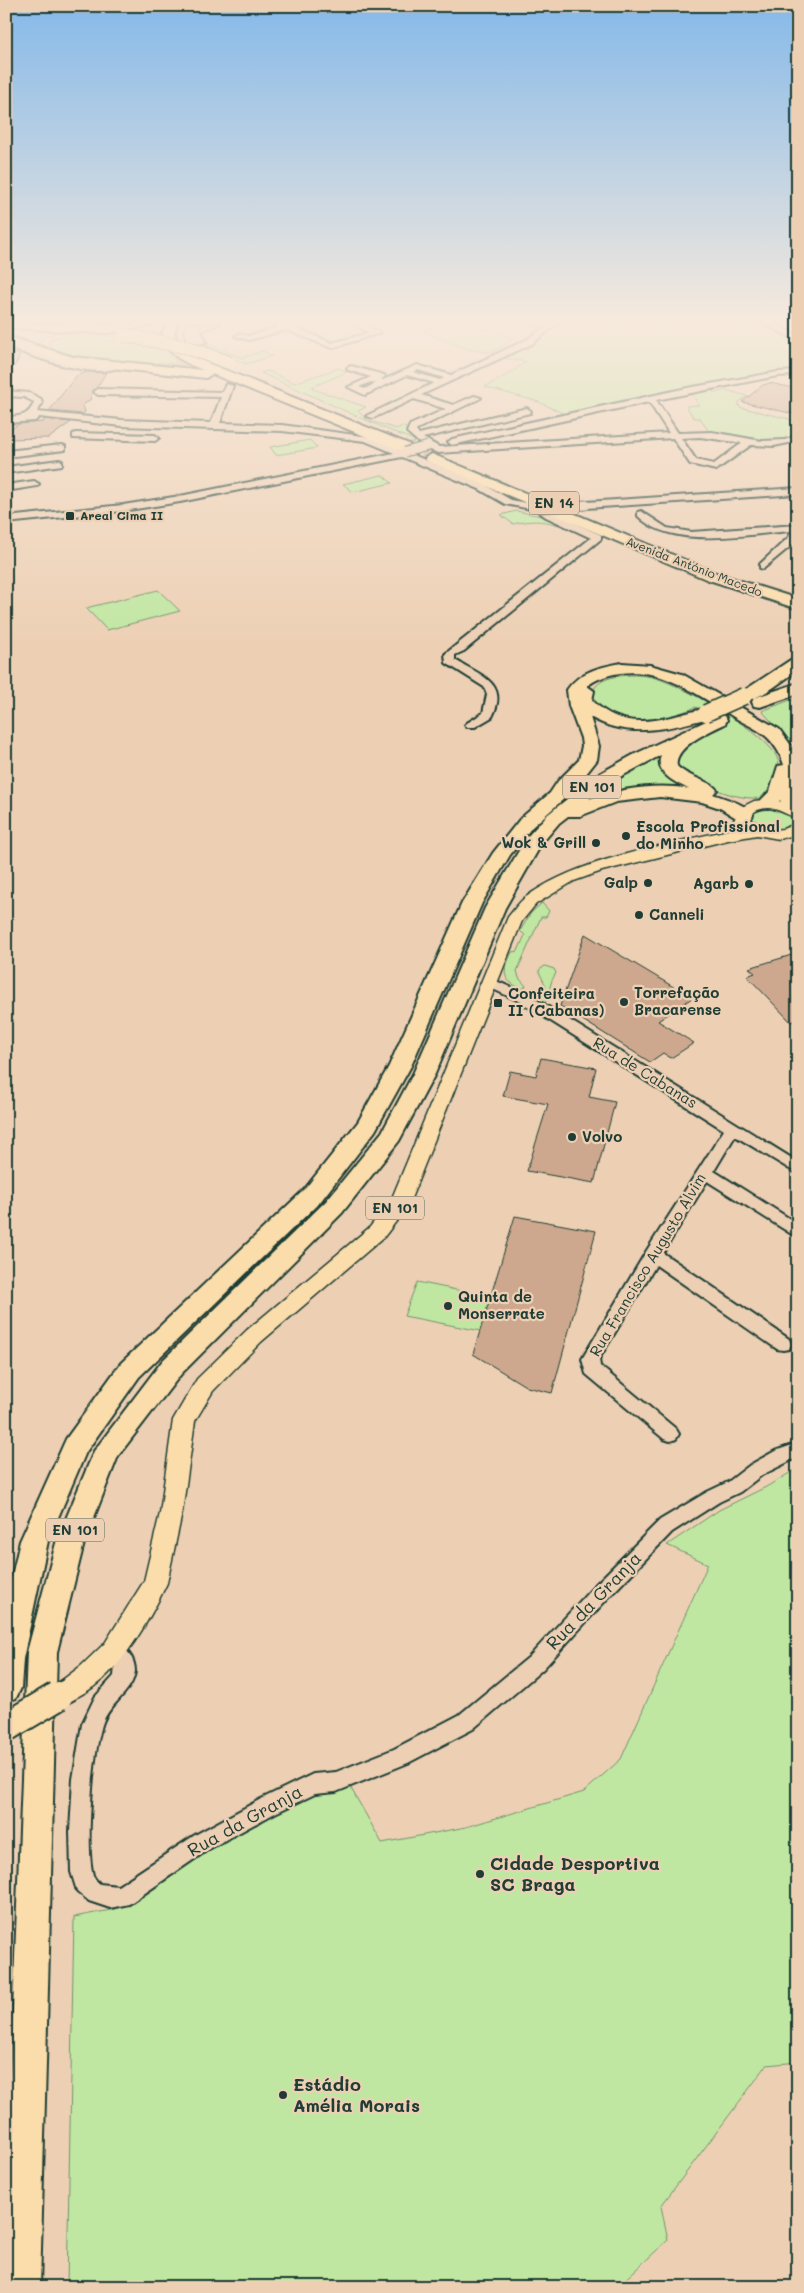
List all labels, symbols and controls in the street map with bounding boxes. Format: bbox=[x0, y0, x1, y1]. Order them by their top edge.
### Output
road number: EN 14 bbox=[529, 492, 579, 514]
place label: Areal Cima II bbox=[80, 507, 163, 523]
marker: Areal Cima II bbox=[64, 510, 76, 522]
street label: Avenida António Macedo bbox=[624, 533, 765, 600]
road number: EN 101 bbox=[563, 776, 621, 799]
place label: Escola Profissional do Minho bbox=[636, 816, 780, 853]
marker: Escola Profissional do Minho bbox=[620, 830, 632, 842]
place label: Wok & Grill bbox=[501, 832, 586, 852]
marker: Wok & Grill bbox=[590, 837, 602, 849]
place label: Galp bbox=[604, 872, 638, 892]
place label: Agarb bbox=[693, 873, 739, 893]
marker: Galp bbox=[642, 877, 654, 889]
marker: Agarb bbox=[743, 878, 755, 890]
place label: Canneli bbox=[649, 904, 705, 924]
marker: Canneli bbox=[633, 909, 645, 921]
place label: Torrefação Bracarense bbox=[634, 982, 721, 1019]
place label: Confeiteira II (Cabanas) bbox=[508, 983, 604, 1020]
marker: Torrefação Bracarense bbox=[618, 996, 630, 1008]
marker: Confeiteira II (Cabanas) bbox=[492, 997, 504, 1009]
street label: Rua de Cabanas bbox=[590, 1032, 701, 1112]
place label: Volvo bbox=[582, 1126, 622, 1146]
marker: Volvo bbox=[566, 1131, 578, 1143]
street label: Rua Francisco Augusto Alvim bbox=[584, 1169, 710, 1360]
road number: EN 101 bbox=[366, 1196, 424, 1220]
place label: Quinta de Monserrate bbox=[458, 1286, 545, 1323]
marker: Quinta de Monserrate bbox=[442, 1300, 454, 1312]
road number: EN 101 bbox=[46, 1518, 104, 1542]
street label: Rua da Granja bbox=[540, 1546, 646, 1655]
street label: Rua da Granja bbox=[183, 1779, 306, 1862]
place label: Cidade Desportiva SC Braga bbox=[490, 1851, 660, 1896]
marker: Cidade Desportiva SC Braga bbox=[474, 1868, 486, 1880]
place label: Estádio Amélia Morais bbox=[293, 2072, 420, 2117]
marker: Estádio Amélia Morais bbox=[277, 2089, 289, 2101]

